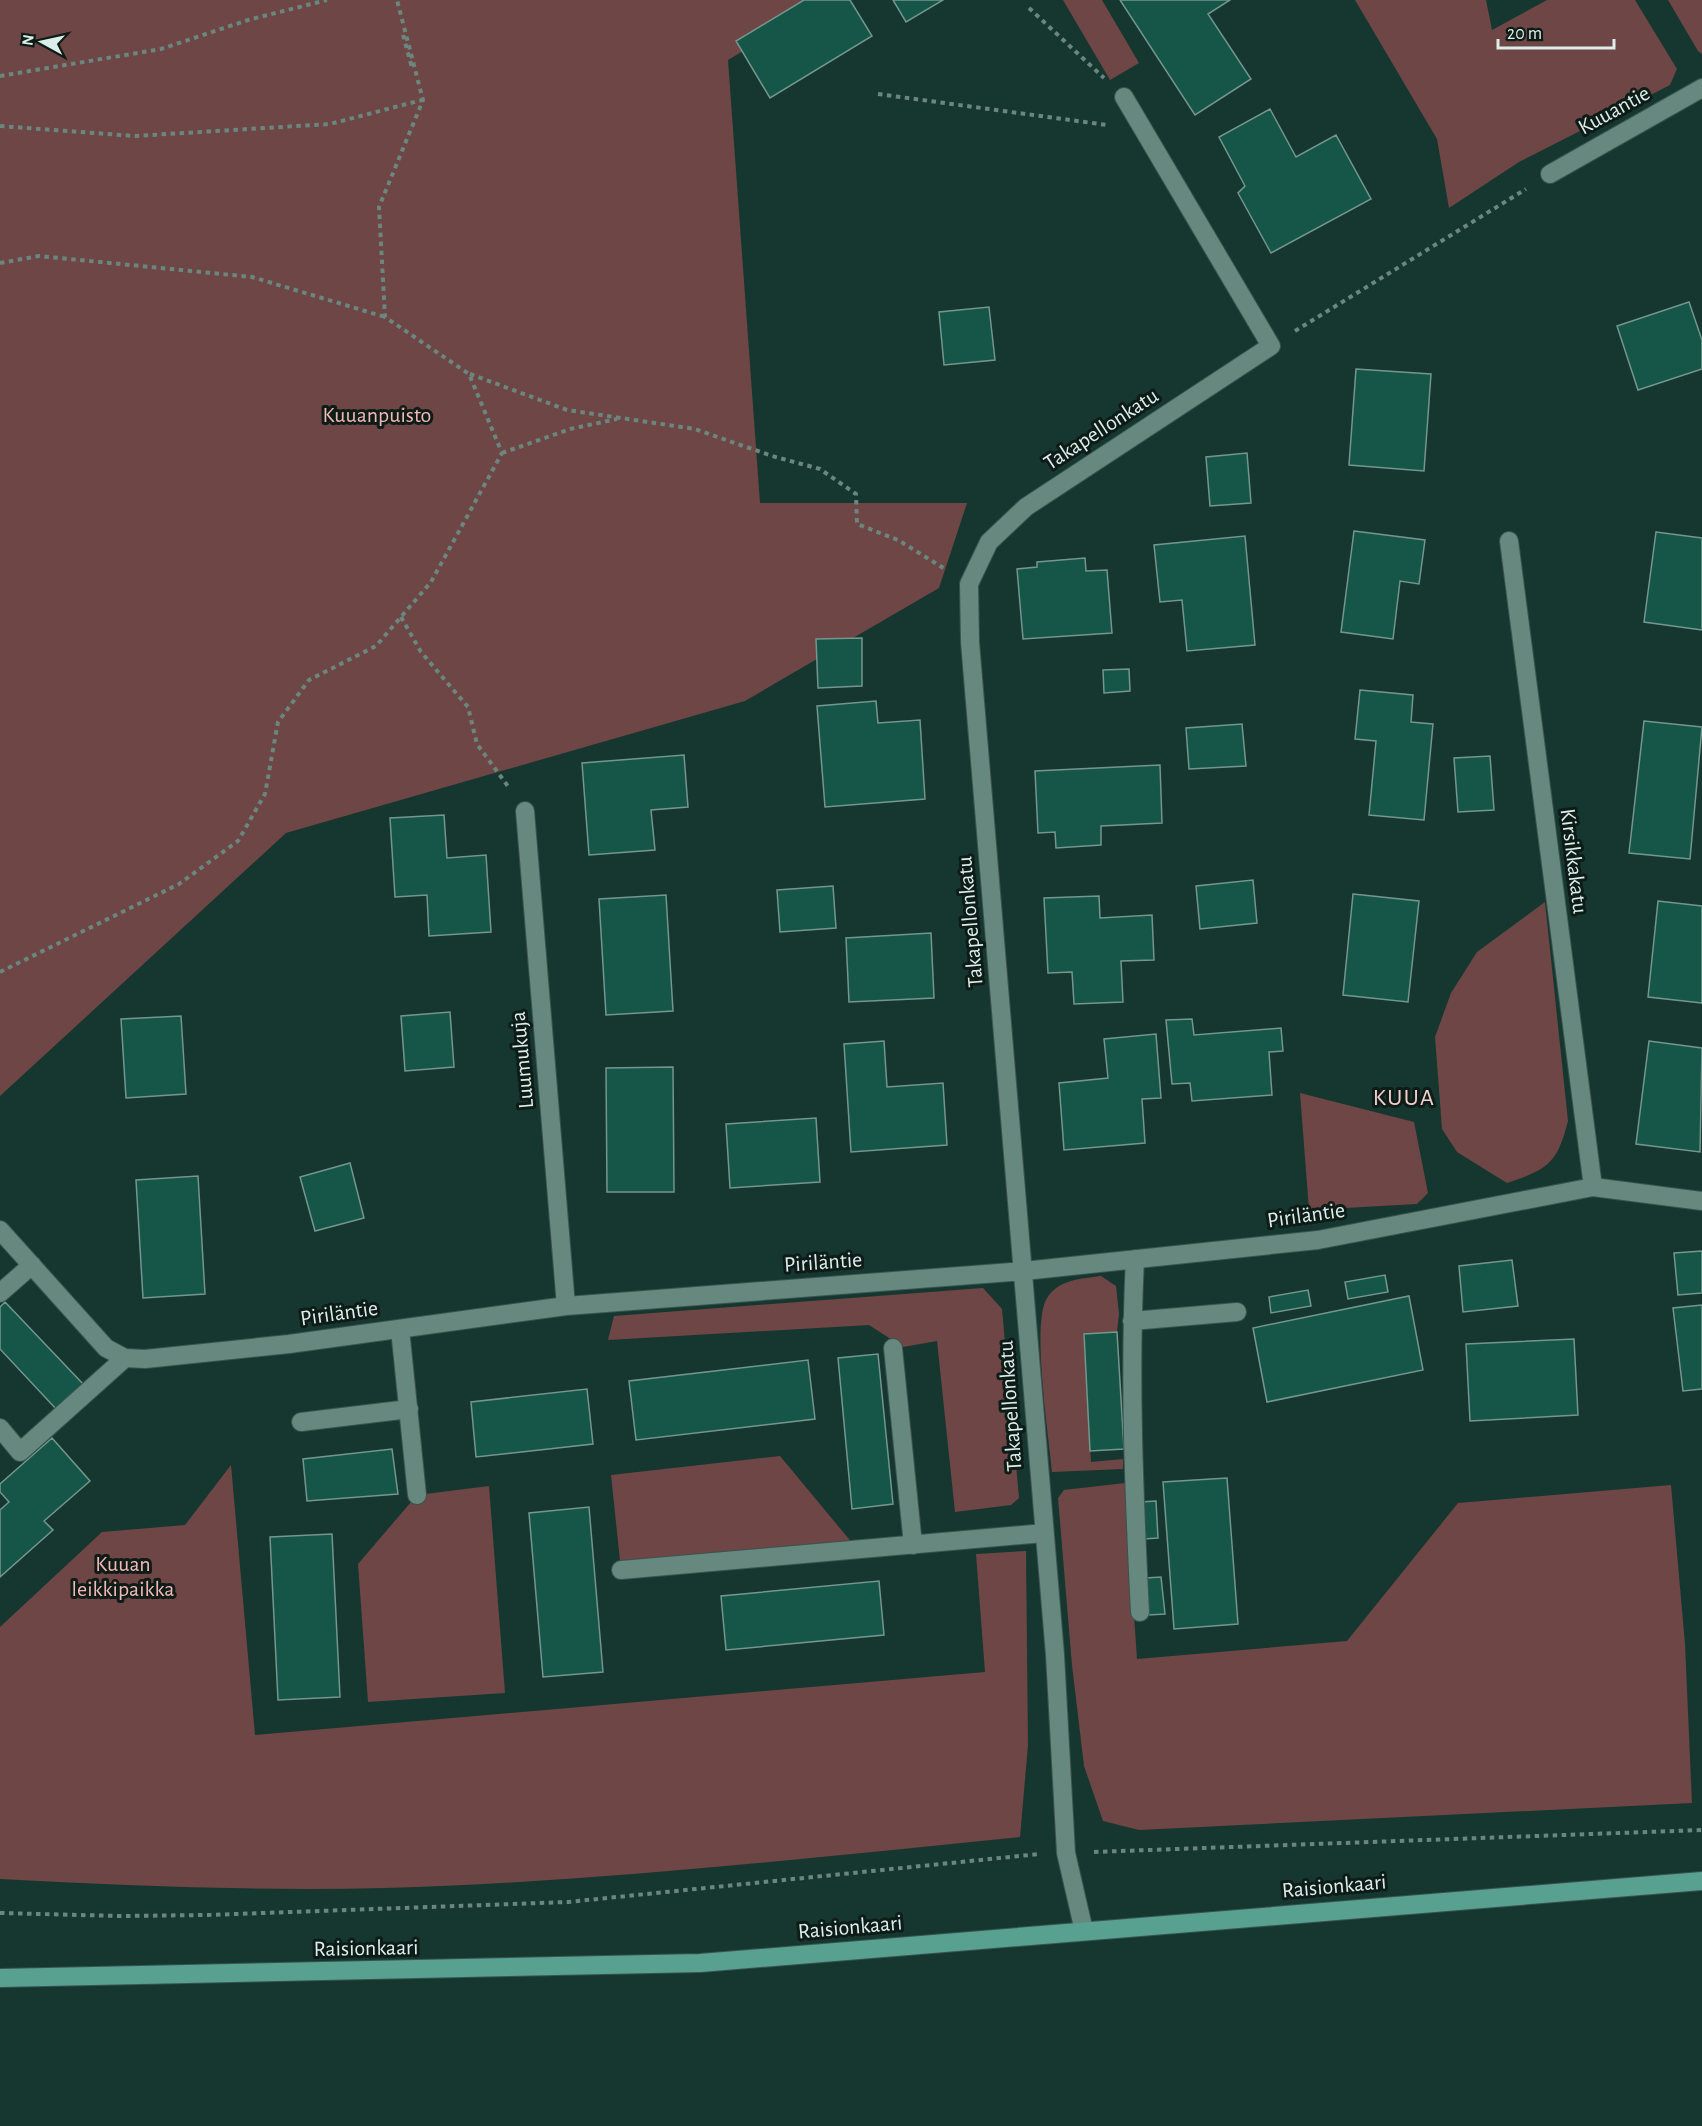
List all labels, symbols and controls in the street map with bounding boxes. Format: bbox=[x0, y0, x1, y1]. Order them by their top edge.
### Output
north arrow bbox=[12, 12, 72, 72]
scale bar bbox=[1498, 12, 1614, 50]
text: 20 m bbox=[1507, 25, 1542, 43]
text: N bbox=[19, 33, 37, 47]
street label: Kuuantie bbox=[1575, 81, 1653, 139]
street label: Takapellonkatu bbox=[1040, 384, 1162, 474]
park label: Kuuanpuisto bbox=[323, 404, 431, 426]
street label: Kirsikkakatu bbox=[1557, 807, 1591, 915]
street label: Takapellonkatu bbox=[953, 856, 987, 988]
street label: Luumukuja bbox=[507, 1011, 537, 1109]
district label: KUUA bbox=[1373, 1086, 1435, 1110]
street label: Piriläntie bbox=[1266, 1199, 1346, 1231]
street label: Piriläntie bbox=[783, 1248, 863, 1276]
street label: Piriläntie bbox=[299, 1297, 379, 1329]
street label: Takapellonkatu bbox=[994, 1340, 1026, 1472]
park label: Kuuan leikkipaikka bbox=[72, 1553, 174, 1600]
street label: Raisionkaari bbox=[1281, 1870, 1387, 1902]
street label: Raisionkaari bbox=[797, 1911, 903, 1943]
street label: Raisionkaari bbox=[313, 1936, 419, 1960]

